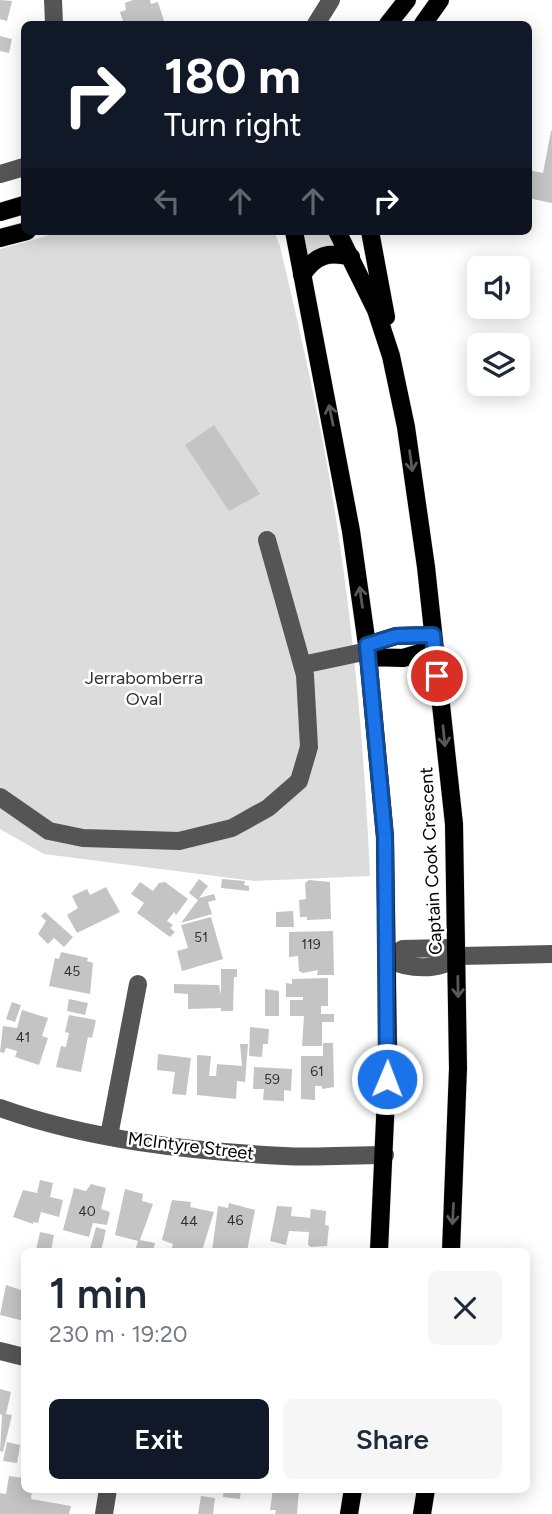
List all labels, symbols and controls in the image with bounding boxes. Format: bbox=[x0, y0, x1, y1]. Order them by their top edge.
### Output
text: 180 m bbox=[164, 46, 301, 105]
icon: right bbox=[49, 49, 140, 140]
text: Turn right bbox=[164, 106, 302, 144]
icon: left bbox=[148, 182, 186, 220]
icon: ahead bbox=[221, 182, 259, 220]
icon: ahead bbox=[294, 182, 332, 220]
icon: right bbox=[367, 182, 405, 220]
map controls bbox=[467, 256, 530, 396]
button: sound bbox=[467, 256, 530, 319]
button: layers bbox=[467, 333, 530, 396]
one-way arrow bbox=[324, 404, 337, 427]
one-way arrow bbox=[405, 449, 418, 472]
one-way arrow bbox=[354, 586, 367, 608]
pin bbox=[407, 646, 467, 706]
icon: arrive bbox=[418, 657, 456, 695]
park label: Jerrabomberra Oval bbox=[85, 667, 203, 710]
one-way arrow bbox=[437, 724, 450, 746]
street label: Captain Cook Crescent bbox=[415, 766, 447, 956]
house number: 51 bbox=[194, 929, 208, 946]
house number: 119 bbox=[301, 936, 321, 953]
house number: 45 bbox=[64, 963, 80, 980]
one-way arrow bbox=[451, 975, 465, 998]
house number: 41 bbox=[16, 1029, 30, 1046]
position arrow bbox=[350, 1042, 424, 1116]
house number: 61 bbox=[310, 1063, 324, 1080]
house number: 59 bbox=[264, 1071, 280, 1088]
street label: McIntyre Street bbox=[127, 1127, 256, 1165]
house number: 40 bbox=[78, 1203, 96, 1220]
one-way arrow bbox=[447, 1203, 460, 1226]
house number: 46 bbox=[227, 1212, 243, 1229]
house number: 44 bbox=[180, 1213, 198, 1230]
text: 1 min bbox=[49, 1268, 147, 1319]
button: close bbox=[428, 1271, 502, 1345]
text: 230 m · 19:20 bbox=[49, 1320, 188, 1348]
button: Exit bbox=[49, 1399, 269, 1479]
button: Share bbox=[283, 1399, 502, 1479]

